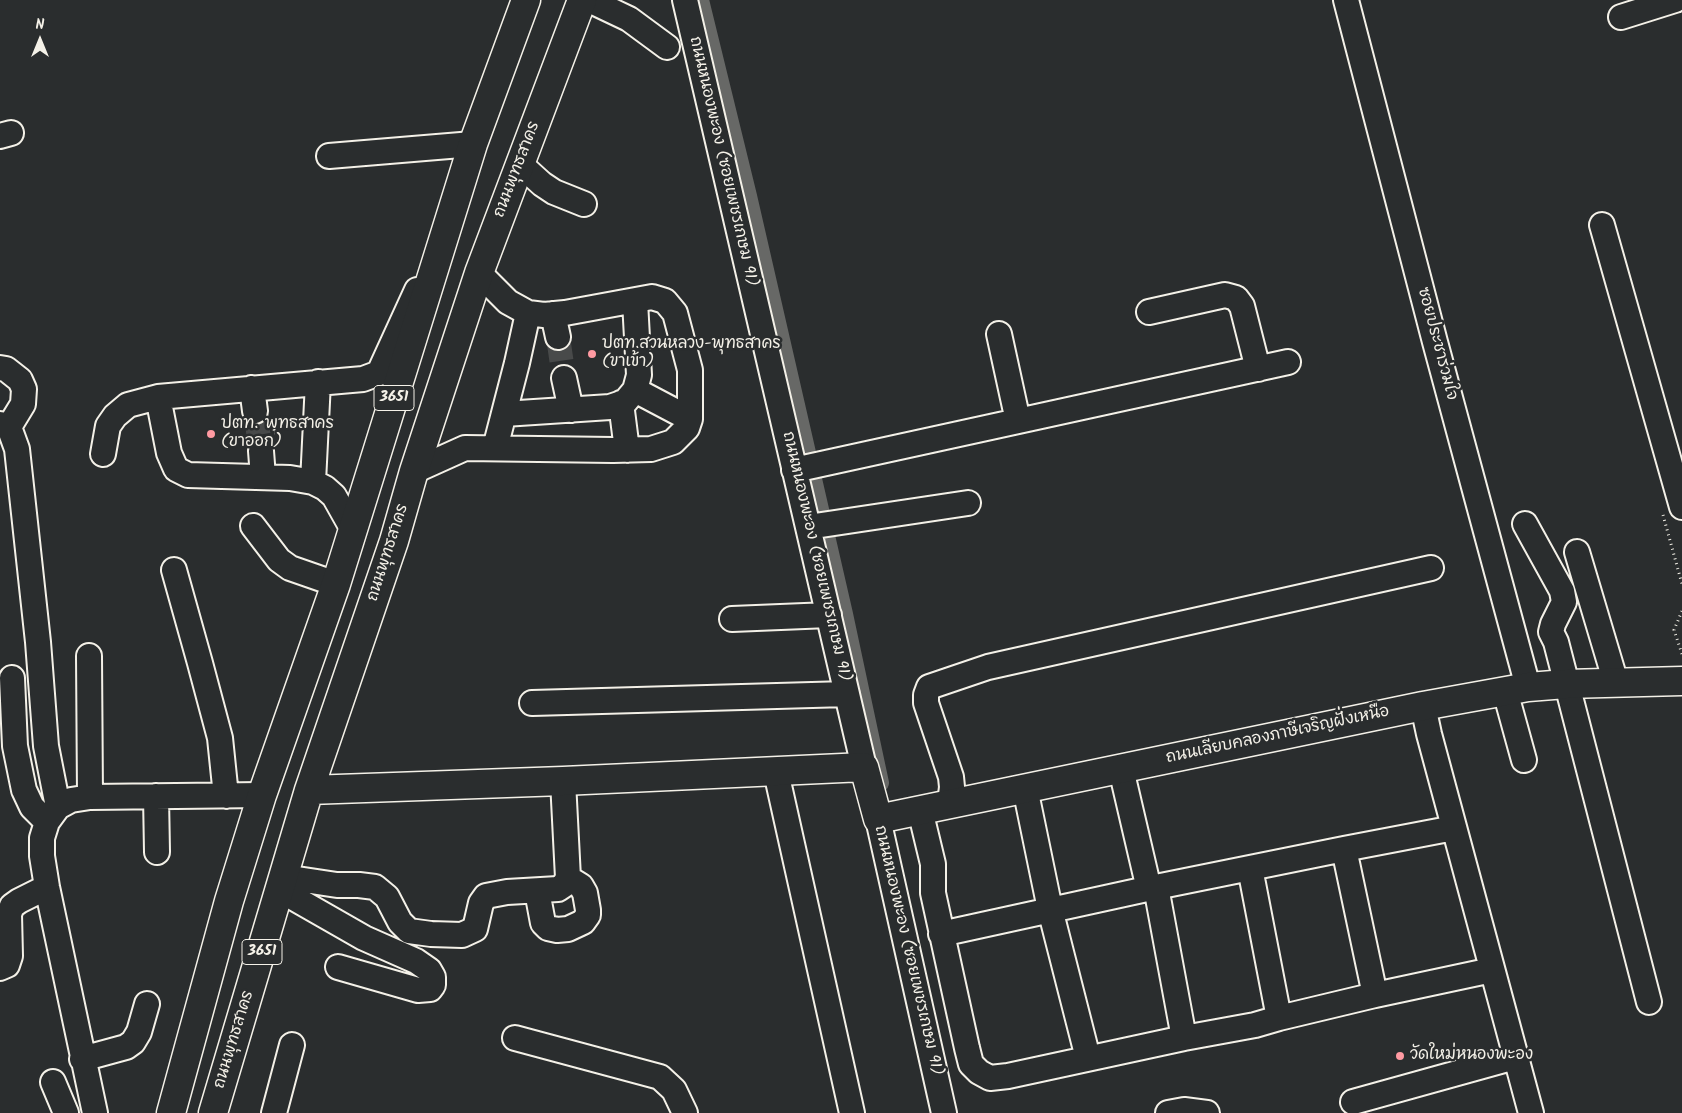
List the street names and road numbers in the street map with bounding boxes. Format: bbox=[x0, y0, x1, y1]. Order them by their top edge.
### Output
street label: ถนนหนองพะอง (ซอยเพชรเกษม 91) bbox=[684, 35, 760, 289]
street label: ถนนพุทธสาคร bbox=[491, 119, 545, 221]
street label: ซอยประชาร่วมใจ bbox=[1412, 285, 1460, 403]
road number: 3651 bbox=[374, 386, 414, 410]
street label: ถนนหนองพะอง (ซอยเพชรเกษม 91) bbox=[777, 430, 853, 684]
street label: ถนนพุทธสาคร bbox=[364, 502, 414, 604]
street label: ถนนเลียบคลองภาษีเจริญฝั่งเหนือ bbox=[1165, 703, 1391, 769]
street label: ถนนหนองพะอง (ซอยเพชรเกษม 91) bbox=[869, 824, 945, 1078]
road number: 3651 bbox=[242, 940, 282, 964]
street label: ถนนพุทธสาคร bbox=[211, 989, 259, 1091]

